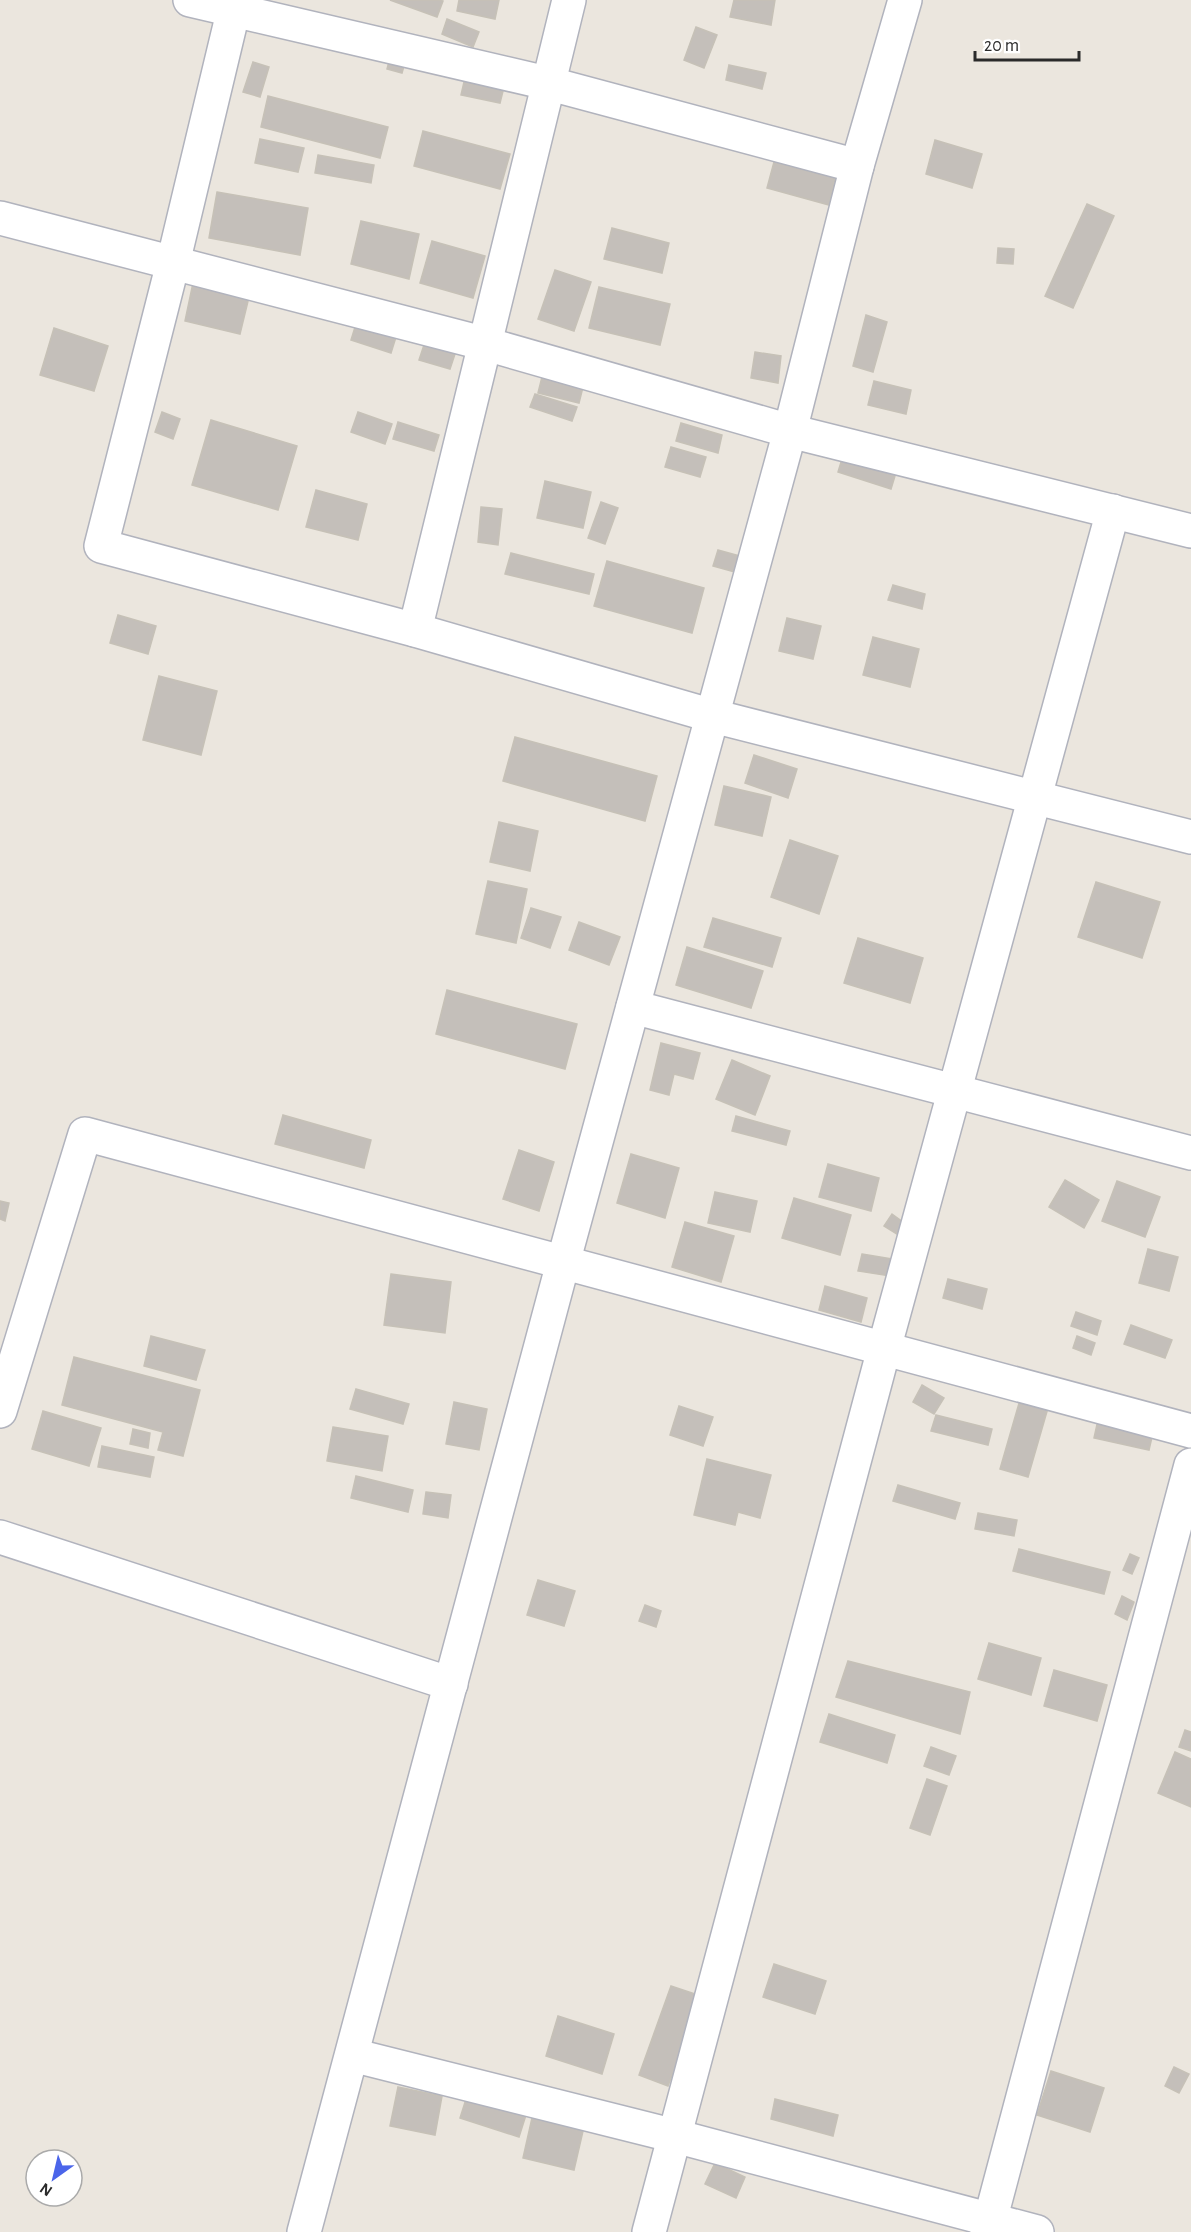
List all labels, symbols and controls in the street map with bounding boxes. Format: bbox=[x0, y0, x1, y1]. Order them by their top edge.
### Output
scale bar bbox=[975, 24, 1078, 62]
text: 20 m bbox=[984, 37, 1019, 55]
north arrow bbox=[24, 2148, 84, 2208]
text: N bbox=[37, 2180, 55, 2199]

